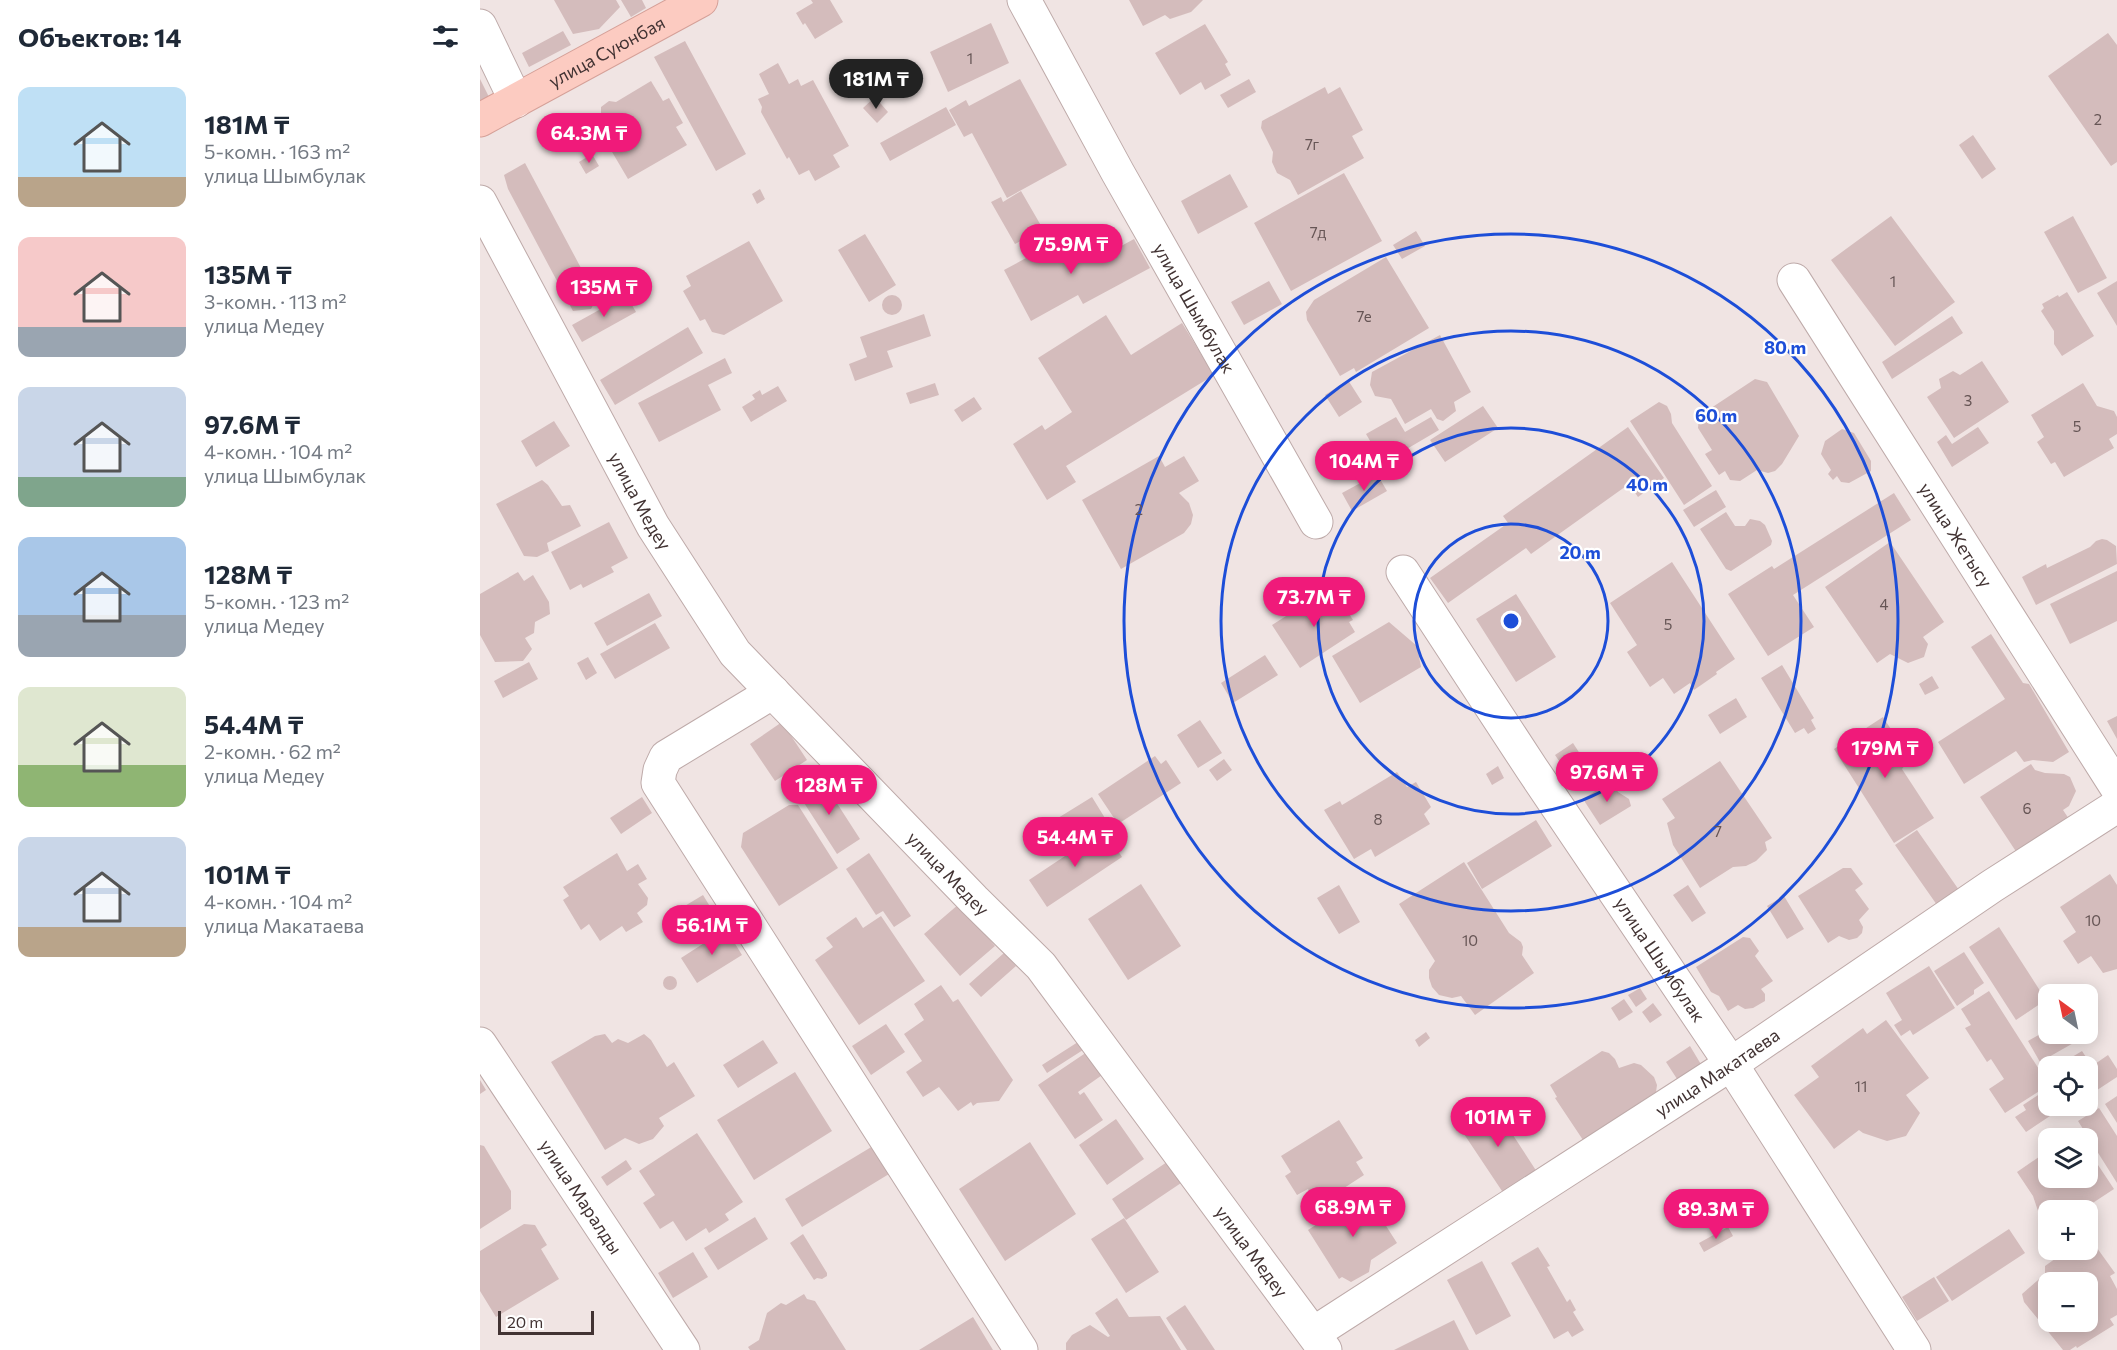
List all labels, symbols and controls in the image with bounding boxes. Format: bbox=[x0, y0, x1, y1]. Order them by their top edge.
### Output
street label: улица Суюнбая bbox=[545, 11, 668, 92]
icon: filters bbox=[429, 20, 462, 53]
text: Объектов: 14 bbox=[18, 21, 182, 52]
house number: 1 bbox=[967, 49, 973, 67]
pin: 181M ₸ bbox=[827, 59, 925, 110]
text: 181M ₸ bbox=[843, 66, 909, 90]
text: 181M ₸ bbox=[204, 108, 290, 139]
house number: 2 bbox=[2094, 110, 2102, 128]
icon: home bbox=[66, 111, 138, 183]
pin: 64.3M ₸ bbox=[534, 113, 644, 164]
text: 64.3M ₸ bbox=[551, 120, 627, 144]
house number: 7г bbox=[1305, 135, 1320, 153]
text: 5-комн. · 163 m² bbox=[204, 139, 350, 163]
text: улица Шымбулак bbox=[204, 163, 366, 187]
house number: 7д bbox=[1310, 223, 1327, 241]
pin: 75.9M ₸ bbox=[1016, 224, 1126, 275]
text: 75.9M ₸ bbox=[1034, 231, 1108, 255]
street label: улица Шымбулак bbox=[1149, 239, 1240, 377]
text: 135M ₸ bbox=[204, 258, 292, 289]
icon: home bbox=[66, 261, 138, 333]
pin: 135M ₸ bbox=[555, 267, 653, 318]
house number: 1 bbox=[1890, 272, 1896, 290]
text: 135M ₸ bbox=[570, 274, 638, 298]
text: 3-комн. · 113 m² bbox=[204, 289, 347, 313]
house number: 7е bbox=[1356, 307, 1372, 325]
text: улица Медеу bbox=[204, 313, 325, 337]
text: 80 m bbox=[1764, 336, 1806, 358]
house number: 3 bbox=[1964, 391, 1972, 409]
text: 60 m bbox=[1695, 404, 1737, 426]
text: 97.6M ₸ bbox=[204, 408, 301, 439]
icon: home bbox=[66, 411, 138, 483]
house number: 5 bbox=[2073, 417, 2081, 435]
text: 4-комн. · 104 m² bbox=[204, 439, 352, 463]
pin: 104M ₸ bbox=[1315, 441, 1413, 492]
street label: улица Медеу bbox=[604, 448, 676, 554]
text: 104M ₸ bbox=[1329, 448, 1399, 472]
text: улица Шымбулак bbox=[204, 463, 366, 487]
text: 40 m bbox=[1626, 473, 1668, 495]
street label: улица Жетысу bbox=[1915, 478, 1997, 591]
house number: 2 bbox=[1135, 500, 1143, 518]
text: 20 m bbox=[1559, 541, 1601, 563]
text: 128M ₸ bbox=[204, 558, 292, 589]
icon: home bbox=[66, 561, 138, 633]
pin: 73.7M ₸ bbox=[1259, 577, 1369, 628]
text: 73.7M ₸ bbox=[1277, 584, 1351, 608]
text: 5-комн. · 123 m² bbox=[204, 589, 349, 613]
house number: 4 bbox=[1880, 595, 1889, 613]
centre of rings bbox=[1501, 611, 1521, 631]
text: улица Медеу bbox=[204, 613, 325, 637]
house number: 5 bbox=[1664, 615, 1672, 633]
text: 54.4M ₸ bbox=[204, 708, 304, 739]
icon: home bbox=[66, 711, 138, 783]
pin: 179M ₸ bbox=[1836, 728, 1934, 779]
text: 179M ₸ bbox=[1851, 735, 1919, 759]
text: 2-комн. · 62 m² bbox=[204, 739, 341, 763]
pin: 97.6M ₸ bbox=[1552, 752, 1662, 803]
text: 97.6M ₸ bbox=[1570, 759, 1644, 783]
text: улица Медеу bbox=[204, 763, 325, 787]
pin: 128M ₸ bbox=[780, 765, 878, 816]
text: 128M ₸ bbox=[795, 772, 863, 796]
house number: 6 bbox=[2022, 799, 2032, 817]
house number: 8 bbox=[1373, 810, 1383, 828]
pin: 54.4M ₸ bbox=[1020, 817, 1130, 868]
house number: 7 bbox=[1714, 822, 1722, 840]
text: 54.4M ₸ bbox=[1037, 824, 1113, 848]
street label: улица Медеу bbox=[903, 827, 994, 920]
text: 101M ₸ bbox=[204, 858, 291, 889]
icon: home bbox=[66, 861, 138, 933]
text: 4-комн. · 104 m² bbox=[204, 889, 352, 913]
street label: улица Шымбулак bbox=[1610, 893, 1711, 1026]
pin: 56.1M ₸ bbox=[657, 905, 767, 956]
house number: 10 bbox=[2085, 911, 2101, 929]
text: 56.1M ₸ bbox=[676, 912, 748, 936]
text: улица Макатаева bbox=[204, 913, 364, 937]
house number: 10 bbox=[1462, 931, 1478, 949]
north arrow bbox=[2038, 984, 2098, 1044]
map controls bbox=[2038, 984, 2098, 1332]
street label: улица Макатаева bbox=[1651, 1023, 1783, 1121]
button: locate bbox=[2038, 1056, 2098, 1116]
house number: 11 bbox=[1855, 1077, 1867, 1095]
pin: 101M ₸ bbox=[1449, 1097, 1547, 1148]
text: 101M ₸ bbox=[1465, 1104, 1531, 1128]
button: layers bbox=[2038, 1128, 2098, 1188]
street label: улица Маралды bbox=[535, 1135, 627, 1258]
pin: 68.9M ₸ bbox=[1298, 1187, 1408, 1238]
pin: 89.3M ₸ bbox=[1661, 1189, 1771, 1240]
text: 68.9M ₸ bbox=[1314, 1194, 1392, 1218]
text: 89.3M ₸ bbox=[1678, 1196, 1754, 1220]
button: + bbox=[2038, 1200, 2098, 1260]
street label: улица Медеу bbox=[1211, 1201, 1293, 1301]
button: − bbox=[2038, 1272, 2098, 1332]
scale bar bbox=[498, 1308, 594, 1336]
text: 20 m bbox=[507, 1312, 543, 1331]

